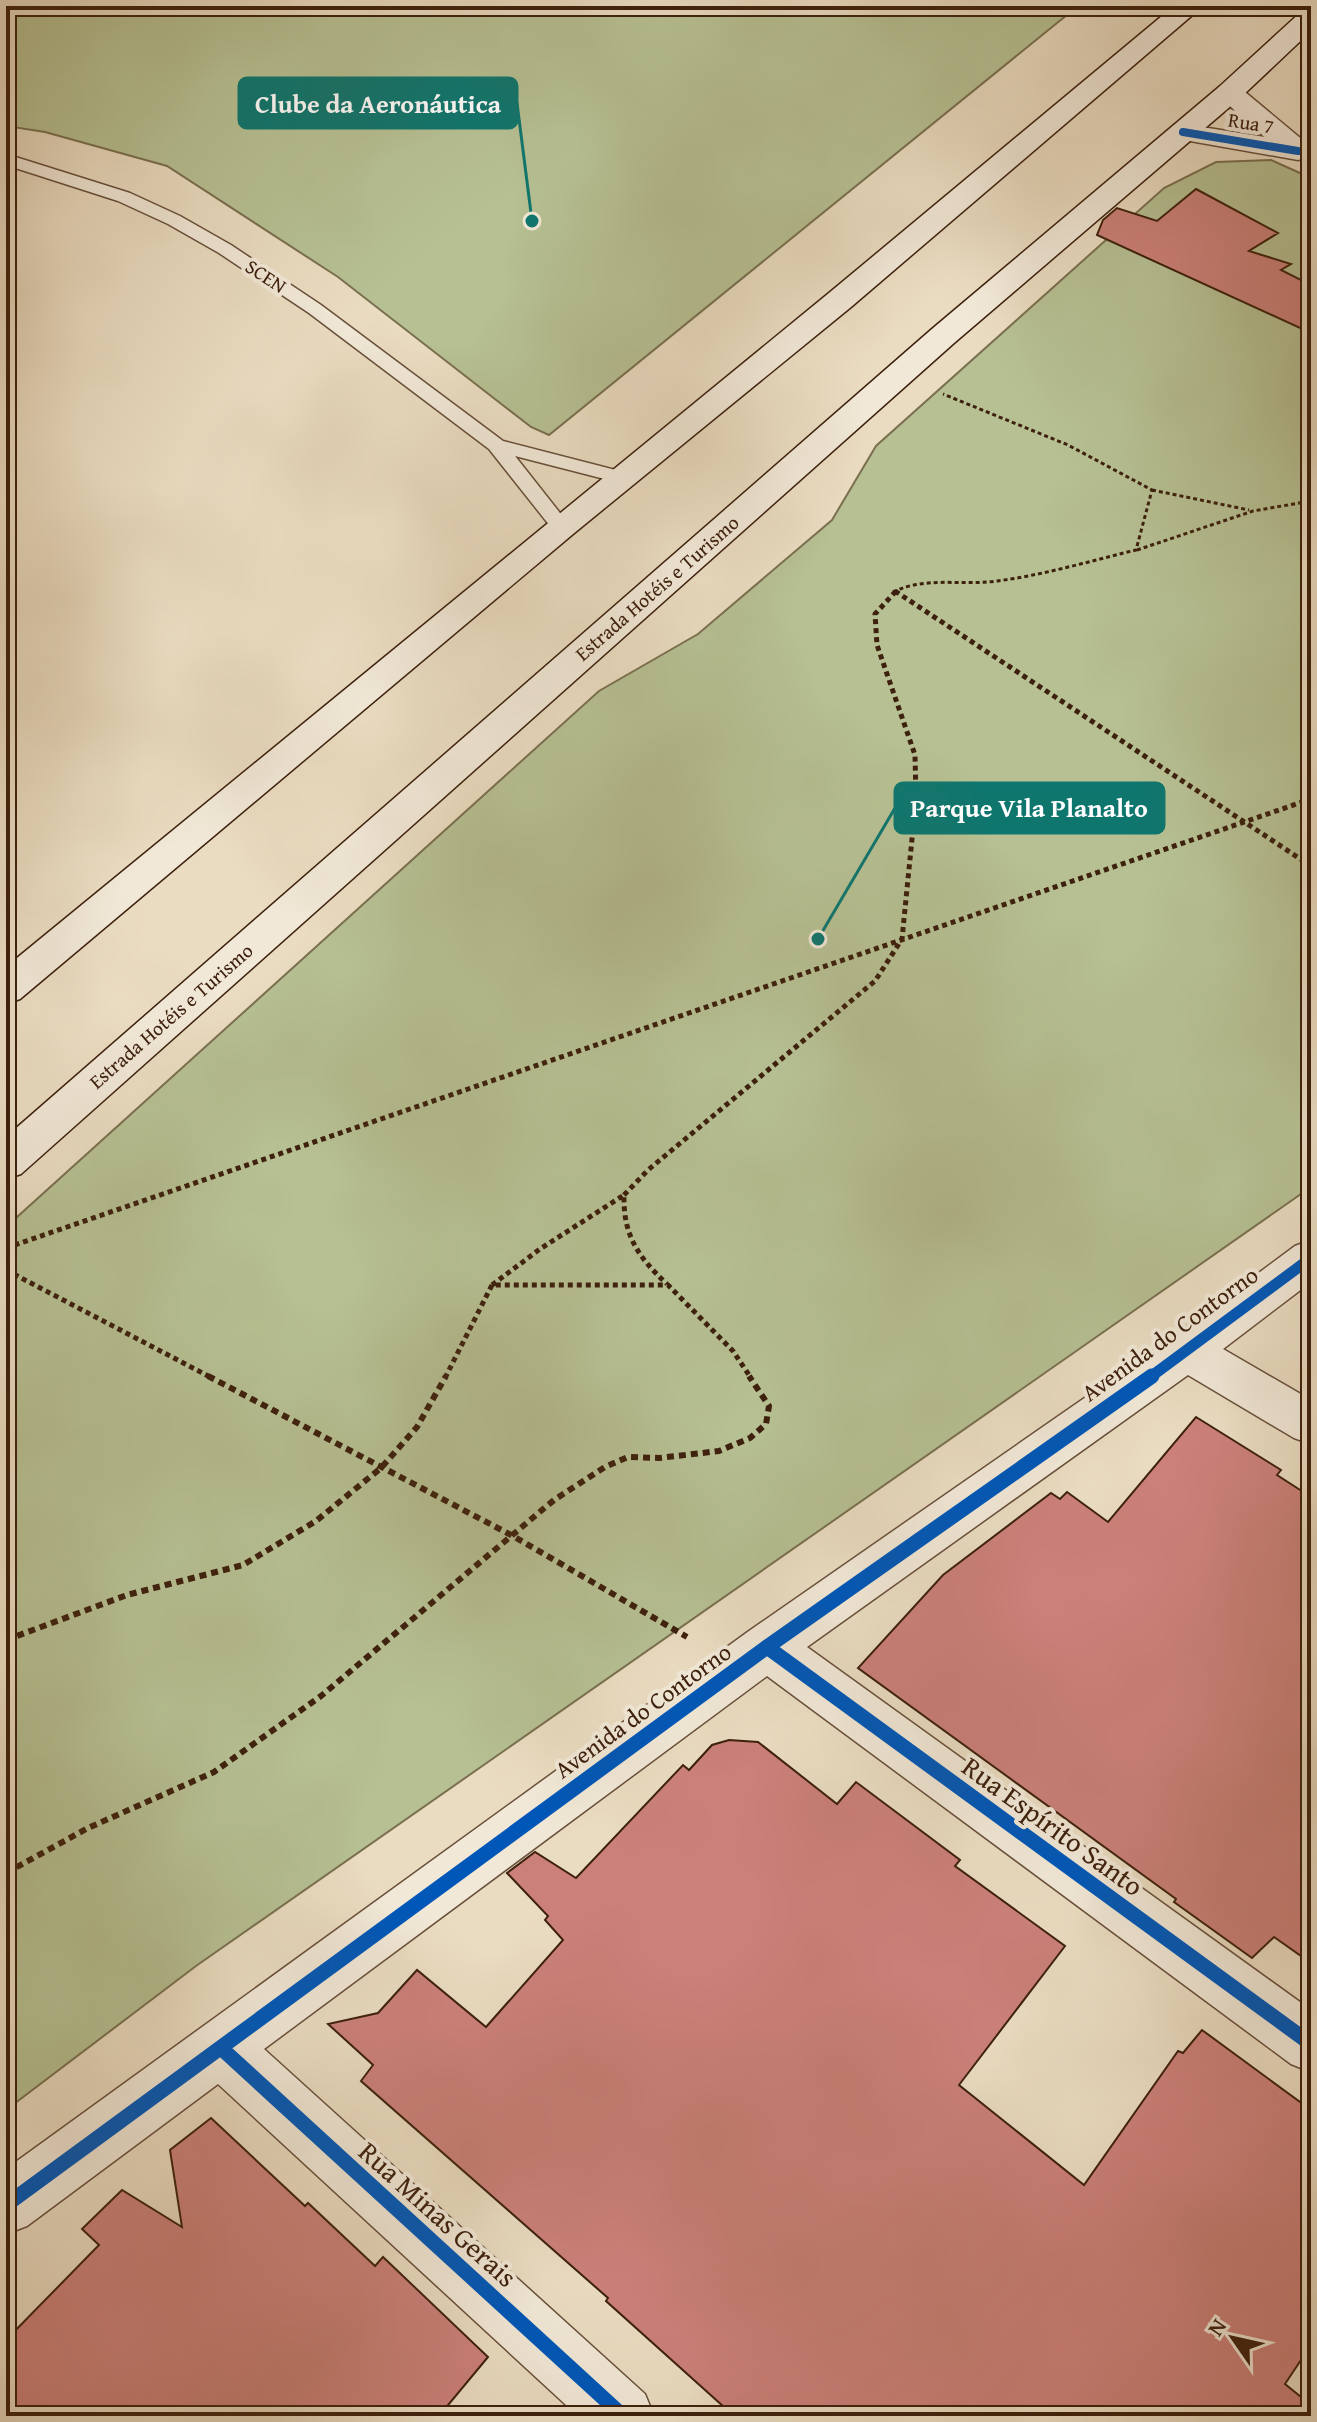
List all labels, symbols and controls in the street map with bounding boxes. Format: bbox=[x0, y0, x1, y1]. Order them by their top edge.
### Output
callout: Clube da Aeronáutica bbox=[239, 78, 517, 128]
text: Clube da Aeronáutica bbox=[255, 84, 502, 123]
street label: Rua 7 bbox=[1226, 105, 1276, 140]
street label: SCEN bbox=[240, 251, 293, 300]
street label: Estrada Hotéis e Turismo bbox=[568, 508, 745, 667]
callout: Parque Vila Planalto bbox=[895, 783, 1164, 833]
text: Parque Vila Planalto bbox=[910, 788, 1148, 827]
street label: Estrada Hotéis e Turismo bbox=[82, 936, 259, 1095]
street label: Avenida do Contorno bbox=[1074, 1257, 1265, 1410]
street label: Avenida do Contorno bbox=[547, 1634, 738, 1787]
street label: Rua Espírito Santo bbox=[954, 1746, 1153, 1906]
street label: Rua Minas Gerais bbox=[350, 2131, 527, 2296]
north arrow bbox=[1193, 2298, 1273, 2378]
text: N bbox=[1199, 2312, 1234, 2342]

